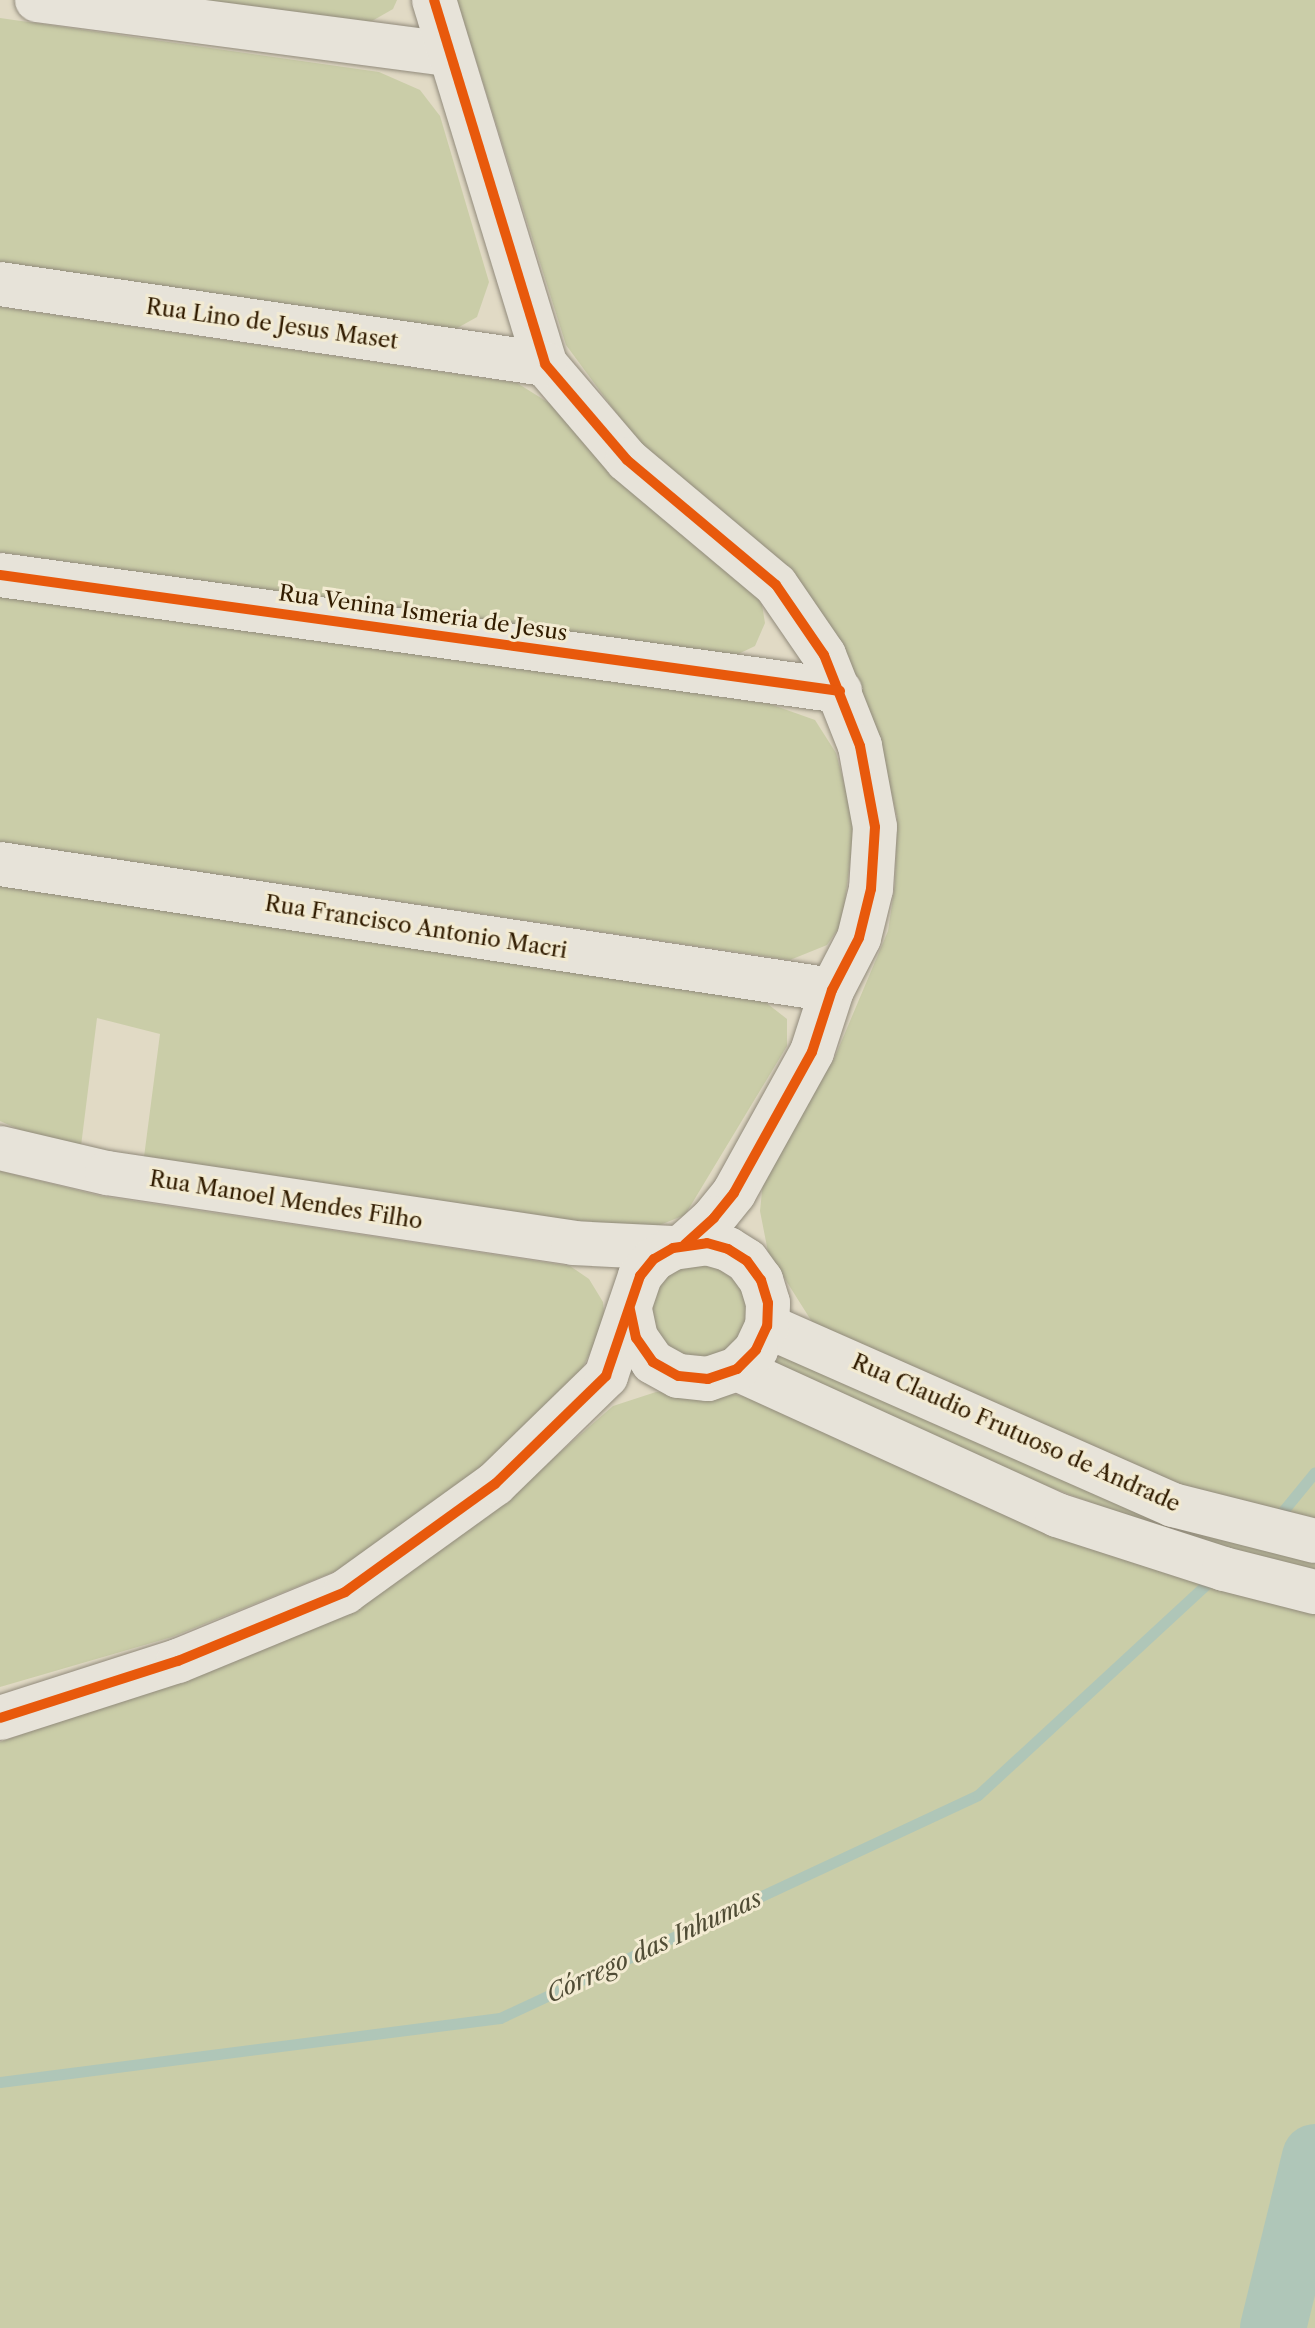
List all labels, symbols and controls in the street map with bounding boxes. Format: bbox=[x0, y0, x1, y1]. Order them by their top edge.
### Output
street label: Rua Lino de Jesus Maset bbox=[144, 293, 400, 355]
street label: Rua Venina Ismeria de Jesus bbox=[276, 580, 570, 646]
street label: Rua Francisco Antonio Macri bbox=[262, 890, 570, 964]
street label: Rua Manoel Mendes Filho bbox=[147, 1165, 425, 1235]
street label: Rua Claudio Frutuoso de Andrade bbox=[847, 1348, 1185, 1518]
water label: Córrego das Inhumas bbox=[542, 1883, 766, 2009]

